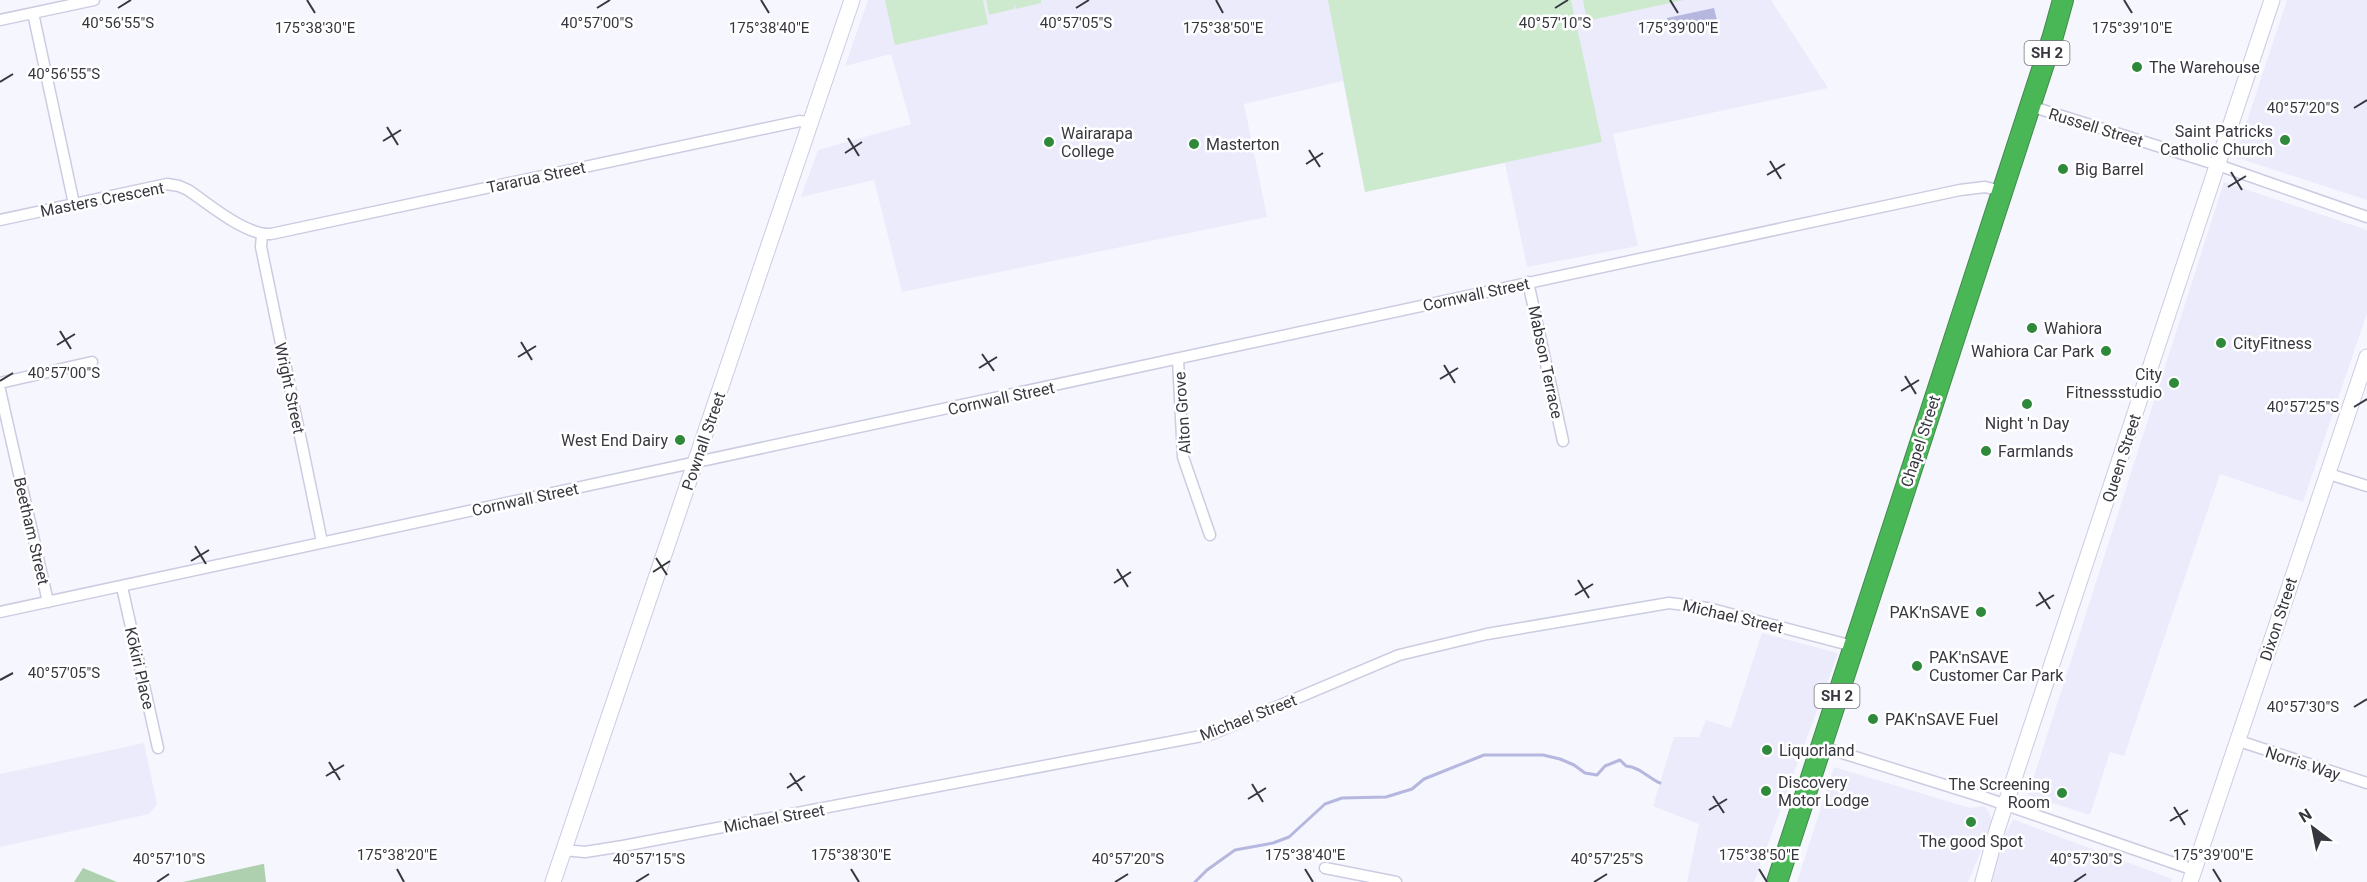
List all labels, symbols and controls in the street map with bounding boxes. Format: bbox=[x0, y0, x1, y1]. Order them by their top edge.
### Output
text: 40°56'55"S bbox=[82, 14, 154, 32]
text: 40°57'00"S bbox=[561, 14, 633, 32]
text: 40°57'05"S bbox=[1040, 14, 1112, 32]
text: 40°57'10"S bbox=[1519, 14, 1591, 32]
text: 175°38'30"E bbox=[275, 19, 356, 37]
text: 175°38'40"E bbox=[729, 19, 810, 37]
text: 175°38'50"E bbox=[1183, 19, 1264, 37]
text: 175°39'00"E bbox=[1638, 19, 1719, 37]
text: 175°39'10"E bbox=[2092, 19, 2173, 37]
road number: SH 2 bbox=[2024, 41, 2070, 65]
place label: The Warehouse bbox=[2149, 58, 2260, 77]
marker: The Warehouse bbox=[2130, 60, 2144, 74]
text: 40°56'55"S bbox=[28, 65, 100, 83]
text: 40°57'20"S bbox=[2267, 99, 2339, 117]
street label: Russell Street bbox=[2046, 104, 2145, 151]
place label: Saint Patricks Catholic Church bbox=[2160, 122, 2273, 159]
place label: Wairarapa College bbox=[1061, 124, 1133, 161]
marker: Saint Patricks Catholic Church bbox=[2278, 133, 2292, 147]
marker: Wairarapa College bbox=[1042, 135, 1056, 149]
place label: Masterton bbox=[1206, 135, 1280, 154]
marker: Masterton bbox=[1187, 137, 1201, 151]
street label: Tararua Street bbox=[485, 158, 587, 197]
place label: Big Barrel bbox=[2075, 160, 2144, 179]
marker: Big Barrel bbox=[2056, 162, 2070, 176]
street label: Masters Crescent bbox=[39, 178, 166, 221]
street label: Cornwall Street bbox=[1421, 274, 1531, 315]
street label: Mabson Terrace bbox=[1524, 304, 1567, 420]
place label: Wahiora bbox=[2044, 319, 2102, 338]
marker: Wahiora bbox=[2025, 321, 2039, 335]
place label: CityFitness bbox=[2233, 334, 2312, 353]
marker: CityFitness bbox=[2214, 336, 2228, 350]
street label: Wright Street bbox=[271, 341, 308, 435]
place label: Wahiora Car Park bbox=[1971, 342, 2095, 361]
marker: Wahiora Car Park bbox=[2099, 344, 2113, 358]
text: 40°57'00"S bbox=[28, 364, 100, 382]
place label: City Fitnessstudio bbox=[2066, 365, 2162, 402]
street label: Alton Grove bbox=[1170, 371, 1195, 455]
marker: City Fitnessstudio bbox=[2167, 376, 2181, 390]
street label: Cornwall Street bbox=[946, 378, 1056, 419]
street label: Pownall Street bbox=[678, 390, 729, 493]
street label: Chapel Street bbox=[1897, 393, 1944, 489]
marker: Night 'n Day bbox=[2020, 397, 2034, 411]
text: 40°57'25"S bbox=[2267, 398, 2339, 416]
street label: Queen Street bbox=[2098, 412, 2145, 505]
place label: Night 'n Day bbox=[1985, 414, 2070, 433]
place label: West End Dairy bbox=[561, 431, 668, 450]
marker: West End Dairy bbox=[673, 433, 687, 447]
place label: Farmlands bbox=[1998, 442, 2073, 461]
marker: Farmlands bbox=[1979, 444, 1993, 458]
street label: Beetham Street bbox=[10, 475, 53, 587]
street label: Cornwall Street bbox=[470, 479, 580, 520]
street label: Dixon Street bbox=[2256, 575, 2301, 663]
street label: Michael Street bbox=[1681, 596, 1785, 637]
place label: PAK'nSAVE bbox=[1889, 603, 1969, 622]
marker: PAK'nSAVE bbox=[1974, 605, 1988, 619]
street label: Kōkiri Place bbox=[121, 625, 158, 711]
place label: PAK'nSAVE Customer Car Park bbox=[1929, 648, 2064, 685]
marker: PAK'nSAVE Customer Car Park bbox=[1910, 659, 1924, 673]
text: 40°57'05"S bbox=[28, 664, 100, 682]
road number: SH 2 bbox=[1814, 684, 1860, 708]
street label: Michael Street bbox=[1197, 690, 1299, 745]
text: 40°57'30"S bbox=[2267, 698, 2339, 716]
place label: PAK'nSAVE Fuel bbox=[1885, 710, 1998, 729]
marker: PAK'nSAVE Fuel bbox=[1866, 712, 1880, 726]
place label: Liquorland bbox=[1779, 741, 1854, 760]
street label: Norris Way bbox=[2263, 742, 2343, 785]
marker: Liquorland bbox=[1760, 743, 1774, 757]
place label: Discovery Motor Lodge bbox=[1778, 773, 1869, 810]
place label: The Screening Room bbox=[1949, 775, 2050, 812]
marker: Discovery Motor Lodge bbox=[1759, 784, 1773, 798]
marker: The Screening Room bbox=[2055, 786, 2069, 800]
north arrow bbox=[2283, 798, 2343, 858]
street label: Michael Street bbox=[722, 800, 826, 837]
text: N bbox=[2295, 805, 2315, 827]
marker: The good Spot bbox=[1964, 815, 1978, 829]
place label: The good Spot bbox=[1919, 832, 2023, 851]
text: 175°38'20"E bbox=[357, 846, 438, 864]
text: 175°38'30"E bbox=[811, 846, 892, 864]
text: 175°38'40"E bbox=[1265, 846, 1346, 864]
text: 175°38'50"E bbox=[1719, 846, 1800, 864]
text: 175°39'00"E bbox=[2173, 846, 2254, 864]
text: 40°57'10"S bbox=[133, 850, 205, 868]
text: 40°57'15"S bbox=[613, 850, 685, 868]
text: 40°57'20"S bbox=[1092, 850, 1164, 868]
text: 40°57'25"S bbox=[1571, 850, 1643, 868]
text: 40°57'30"S bbox=[2050, 850, 2122, 868]

